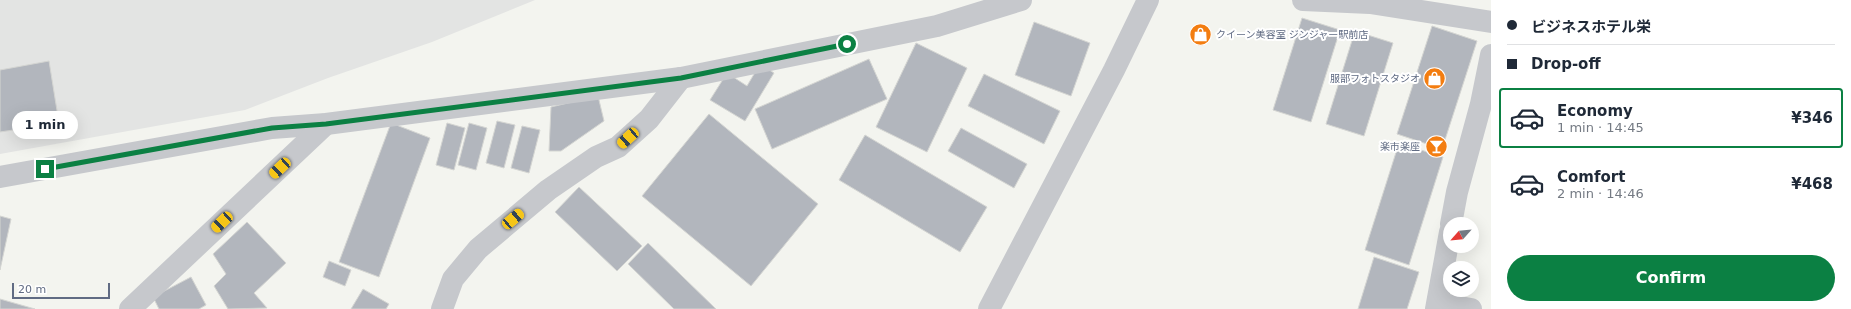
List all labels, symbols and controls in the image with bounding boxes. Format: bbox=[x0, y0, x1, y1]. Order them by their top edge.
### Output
text: ビジネスホテル栄 bbox=[1531, 18, 1651, 36]
shop icon: クイーン美容室 ジンジャー駅前店 bbox=[1188, 21, 1214, 47]
place label: クイーン美容室 ジンジャー駅前店 bbox=[1216, 29, 1368, 40]
route start bbox=[838, 35, 856, 53]
text: Drop-off bbox=[1531, 55, 1601, 73]
shop icon: 服部フォトスタジオ bbox=[1422, 65, 1448, 91]
place label: 服部フォトスタジオ bbox=[1330, 73, 1420, 84]
icon: car bbox=[1509, 100, 1545, 136]
text: Economy bbox=[1557, 102, 1633, 120]
text: ¥346 bbox=[1791, 109, 1833, 127]
callout: 1 min bbox=[12, 111, 78, 139]
text: 1 min bbox=[25, 117, 65, 132]
text: 1 min · 14:45 bbox=[1557, 120, 1644, 135]
car bbox=[615, 126, 641, 150]
bar icon: 楽市楽座 bbox=[1423, 133, 1449, 159]
place label: 楽市楽座 bbox=[1380, 141, 1420, 152]
car bbox=[267, 155, 293, 181]
route end bbox=[36, 160, 54, 178]
icon: car bbox=[1509, 166, 1545, 202]
text: Comfort bbox=[1557, 168, 1625, 186]
text: ¥468 bbox=[1791, 175, 1833, 193]
text: 2 min · 14:46 bbox=[1557, 186, 1644, 201]
car bbox=[500, 207, 526, 231]
car bbox=[209, 209, 235, 235]
north arrow bbox=[1443, 217, 1479, 253]
map controls bbox=[1443, 217, 1479, 297]
button: Confirm bbox=[1507, 255, 1835, 301]
button: layers bbox=[1443, 261, 1479, 297]
scale bar bbox=[12, 281, 110, 300]
text: 20 m bbox=[18, 283, 46, 296]

